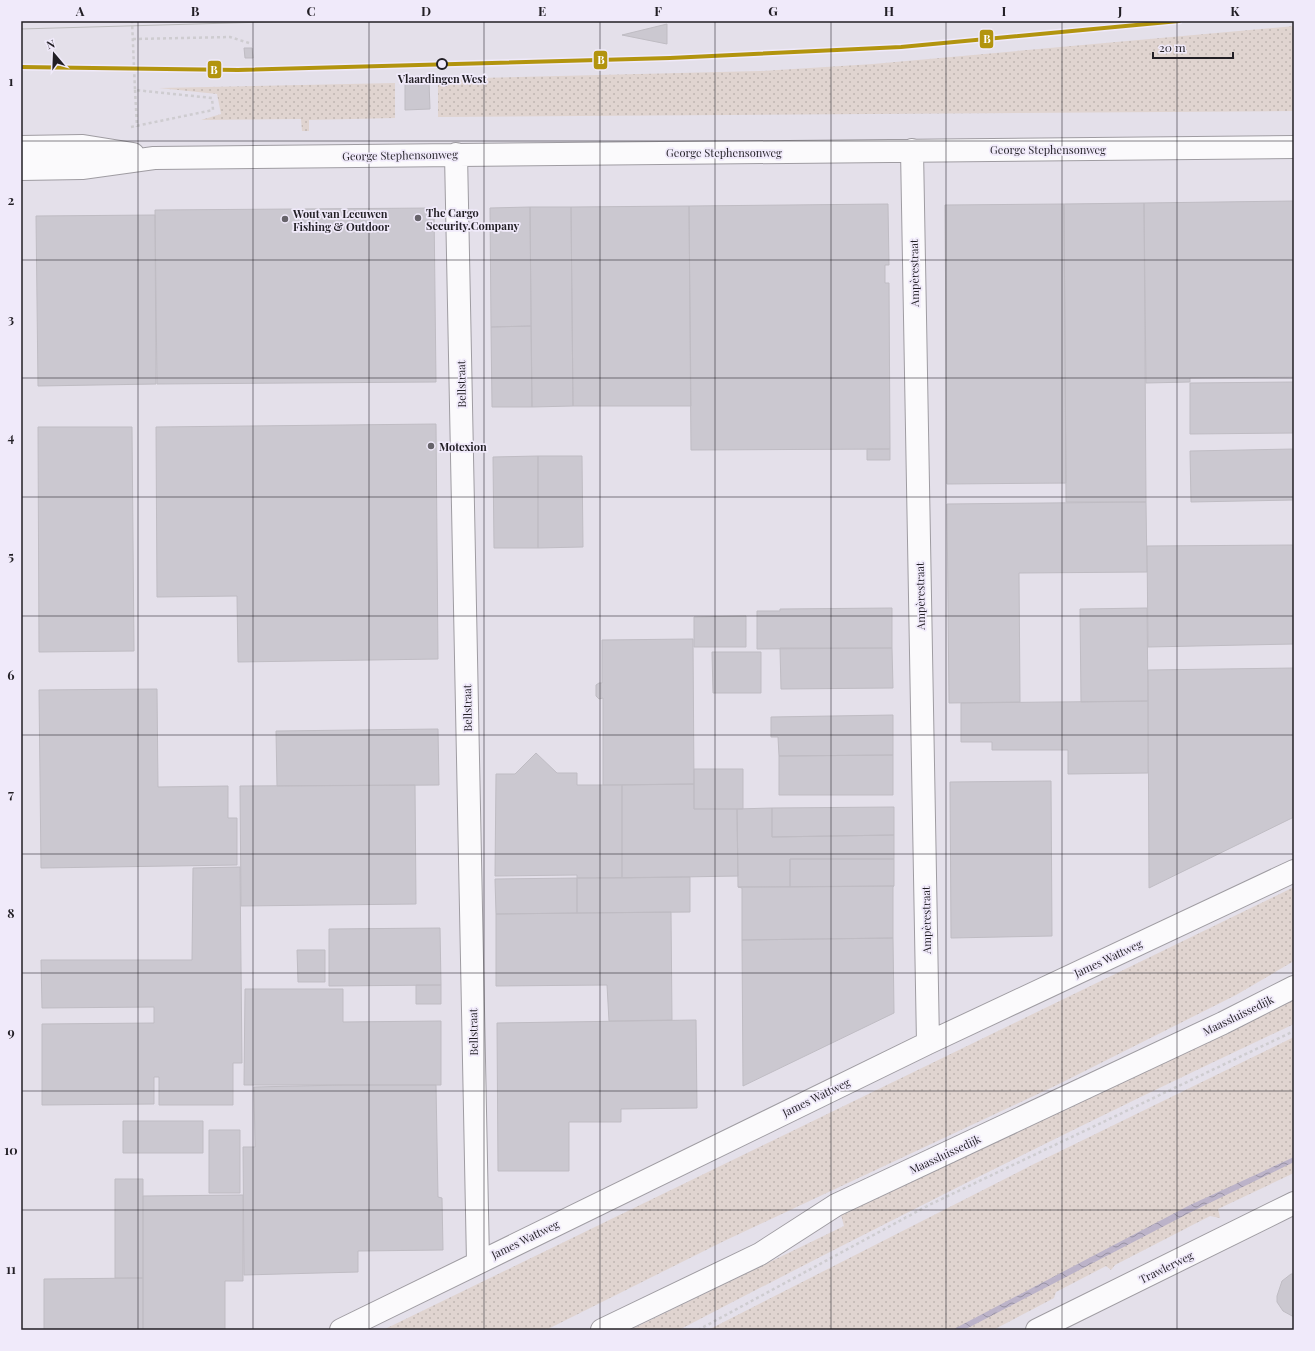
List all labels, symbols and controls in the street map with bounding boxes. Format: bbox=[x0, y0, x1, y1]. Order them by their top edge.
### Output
text: A bbox=[75, 2, 85, 19]
text: B bbox=[191, 2, 200, 19]
text: C bbox=[306, 2, 316, 19]
text: D bbox=[421, 2, 431, 19]
text: E bbox=[538, 2, 546, 19]
text: F bbox=[654, 2, 662, 19]
text: G bbox=[768, 2, 778, 19]
text: H bbox=[884, 2, 894, 19]
text: I bbox=[1002, 2, 1007, 19]
text: J bbox=[1117, 2, 1123, 19]
text: K bbox=[1230, 2, 1240, 19]
line badge: B bbox=[979, 29, 994, 49]
text: B bbox=[983, 31, 991, 46]
north arrow bbox=[34, 34, 74, 74]
scale bar bbox=[1153, 34, 1233, 60]
text: N bbox=[44, 36, 57, 52]
text: 20 m bbox=[1159, 39, 1186, 55]
line badge: B bbox=[593, 50, 608, 70]
text: B bbox=[597, 52, 605, 67]
marker: Vlaardingen West bbox=[436, 58, 448, 70]
line badge: B bbox=[207, 60, 222, 79]
text: B bbox=[210, 62, 218, 77]
place label: Vlaardingen West bbox=[397, 71, 486, 86]
text: 1 bbox=[9, 72, 14, 89]
street label: George Stephensonweg bbox=[990, 142, 1106, 157]
street label: George Stephensonweg bbox=[666, 145, 782, 160]
street label: George Stephensonweg bbox=[342, 146, 458, 164]
text: 2 bbox=[8, 191, 15, 208]
place label: The Cargo Security.Company bbox=[426, 205, 520, 233]
place label: Wout van Leeuwen Fishing & Outdoor bbox=[292, 206, 390, 234]
marker: The Cargo Security.Company bbox=[413, 213, 423, 223]
marker: Wout van Leeuwen Fishing & Outdoor bbox=[280, 214, 290, 224]
street label: Ampèrestraat bbox=[906, 239, 922, 308]
text: 3 bbox=[8, 310, 14, 327]
street label: Bellstraat bbox=[453, 360, 469, 408]
text: 4 bbox=[8, 428, 15, 445]
place label: Motexion bbox=[439, 439, 487, 454]
marker: Motexion bbox=[426, 441, 436, 451]
text: 5 bbox=[8, 547, 14, 564]
street label: Ampèrestraat bbox=[912, 562, 928, 631]
text: 6 bbox=[7, 666, 15, 683]
street label: Bellstraat bbox=[459, 684, 475, 732]
text: 7 bbox=[8, 785, 14, 802]
street label: Ampèrestraat bbox=[918, 886, 934, 955]
text: 8 bbox=[7, 904, 15, 921]
street label: James Wattweg bbox=[1071, 936, 1145, 981]
street label: Maassluissedijk bbox=[1200, 991, 1276, 1039]
street label: Bellstraat bbox=[465, 1008, 481, 1056]
text: 9 bbox=[7, 1023, 15, 1040]
street label: James Wattweg bbox=[779, 1074, 852, 1120]
street label: Maassluissedijk bbox=[907, 1131, 983, 1177]
text: 10 bbox=[4, 1141, 18, 1158]
street label: James Wattweg bbox=[488, 1216, 561, 1262]
street label: Trawlerweg bbox=[1136, 1247, 1196, 1287]
text: 11 bbox=[6, 1260, 16, 1277]

